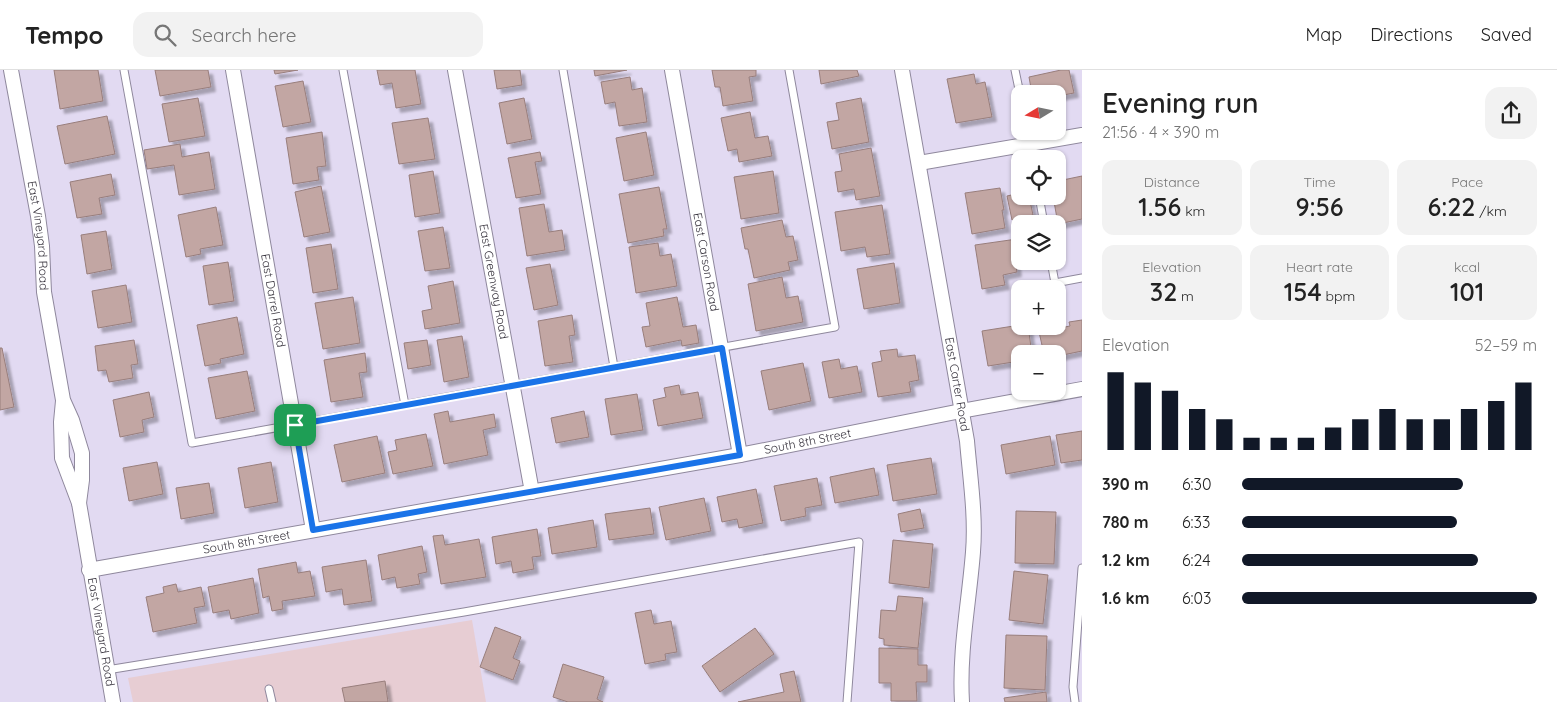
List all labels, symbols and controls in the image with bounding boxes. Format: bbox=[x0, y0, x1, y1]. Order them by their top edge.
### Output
search box bbox=[133, 12, 483, 57]
text: Tempo bbox=[25, 20, 103, 50]
icon: search bbox=[151, 21, 179, 49]
text: Search here bbox=[191, 23, 296, 47]
text: Map bbox=[1305, 23, 1342, 46]
text: Directions bbox=[1370, 23, 1453, 46]
text: Saved bbox=[1481, 23, 1532, 46]
north arrow bbox=[1011, 85, 1066, 140]
map controls bbox=[1011, 85, 1066, 400]
text: Evening run bbox=[1102, 85, 1259, 120]
button: share bbox=[1485, 87, 1537, 139]
text: 21:56 · 4 × 390 m bbox=[1102, 122, 1219, 142]
button: locate bbox=[1011, 150, 1066, 205]
text: Distance bbox=[1144, 173, 1200, 191]
text: Time bbox=[1303, 173, 1336, 191]
text: Pace bbox=[1451, 173, 1483, 191]
street label: East Vineyard Road bbox=[25, 180, 52, 291]
text: 1.56 bbox=[1138, 191, 1181, 222]
text: 9:56 bbox=[1295, 191, 1344, 222]
text: 6:22 bbox=[1427, 191, 1475, 222]
text: km bbox=[1181, 202, 1205, 220]
text: /km bbox=[1475, 202, 1507, 220]
street label: East Carson Road bbox=[690, 212, 722, 312]
button: layers bbox=[1011, 215, 1066, 270]
street label: East Greenway Road bbox=[476, 223, 512, 340]
street label: East Darrel Road bbox=[258, 253, 289, 348]
text: Elevation bbox=[1142, 258, 1201, 276]
text: Heart rate bbox=[1286, 258, 1353, 276]
text: kcal bbox=[1454, 258, 1480, 276]
text: 32 bbox=[1150, 276, 1177, 307]
text: 154 bbox=[1284, 276, 1322, 307]
text: 101 bbox=[1450, 276, 1484, 307]
button: + bbox=[1011, 280, 1066, 335]
text: m bbox=[1177, 287, 1194, 305]
text: bpm bbox=[1322, 287, 1355, 305]
text: Elevation bbox=[1102, 335, 1169, 355]
text: 52–59 m bbox=[1475, 335, 1537, 355]
street label: East Carter Road bbox=[942, 336, 973, 432]
button: − bbox=[1011, 345, 1066, 400]
pin bbox=[274, 404, 316, 446]
icon: arrive bbox=[281, 411, 309, 439]
street label: South 8th Street bbox=[763, 425, 852, 457]
text: 390 m bbox=[1102, 474, 1149, 494]
text: 6:30 bbox=[1182, 474, 1212, 494]
text: 780 m bbox=[1102, 512, 1149, 532]
text: 6:33 bbox=[1182, 512, 1210, 532]
street label: South 8th Street bbox=[202, 527, 291, 557]
text: 1.2 km bbox=[1102, 550, 1150, 570]
text: 6:24 bbox=[1182, 550, 1211, 570]
street label: East Vineyard Road bbox=[85, 576, 118, 687]
text: 1.6 km bbox=[1102, 588, 1149, 608]
text: 6:03 bbox=[1182, 588, 1212, 608]

